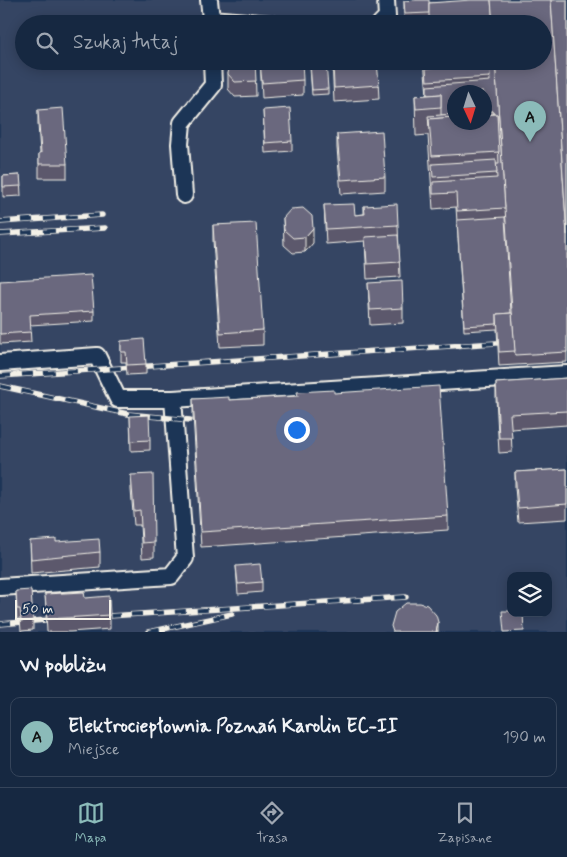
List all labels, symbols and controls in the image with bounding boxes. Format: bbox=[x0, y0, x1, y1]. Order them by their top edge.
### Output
search box bbox=[15, 15, 552, 70]
icon: search bbox=[33, 29, 61, 57]
text: Szukaj tutaj bbox=[73, 30, 178, 55]
north arrow bbox=[447, 85, 492, 130]
pin: A bbox=[514, 101, 546, 142]
your location bbox=[284, 417, 310, 443]
map controls bbox=[507, 572, 552, 617]
button: layers bbox=[507, 572, 552, 617]
scale bar bbox=[15, 597, 111, 620]
text: 50 m bbox=[22, 600, 53, 618]
text: W pobliżu bbox=[20, 651, 106, 679]
text: Elektrociepłownia Poznań Karolin EC-II bbox=[68, 714, 398, 739]
text: A bbox=[32, 727, 42, 748]
text: 190 m bbox=[503, 727, 546, 748]
text: Miejsce bbox=[68, 739, 119, 760]
tab: Mapa bbox=[75, 799, 107, 847]
tab: Trasa bbox=[256, 799, 288, 847]
tab: Zapisane bbox=[437, 799, 492, 847]

